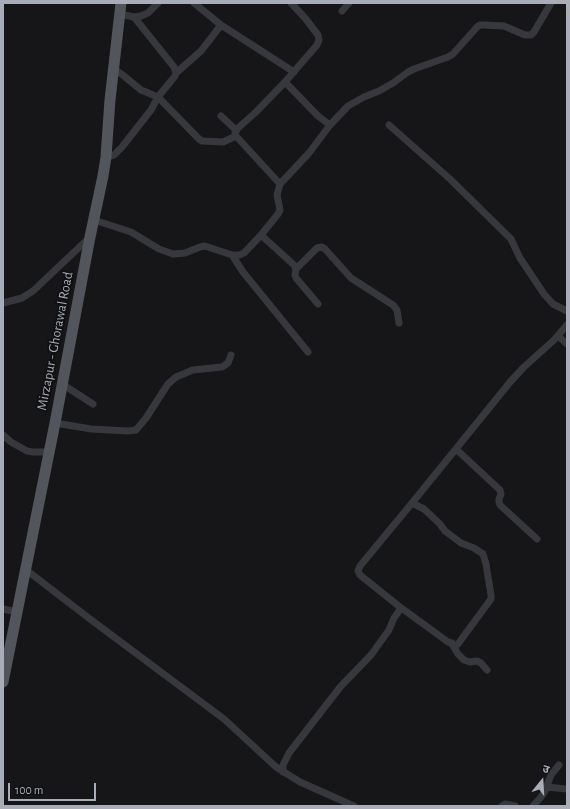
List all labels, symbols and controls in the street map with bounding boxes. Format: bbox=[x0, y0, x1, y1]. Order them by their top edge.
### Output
street label: Mirzapur - Ghorawal Road bbox=[33, 270, 77, 412]
north arrow bbox=[522, 761, 562, 801]
text: उ bbox=[541, 763, 551, 775]
scale bar bbox=[10, 775, 98, 801]
text: 100 m bbox=[15, 784, 43, 796]

